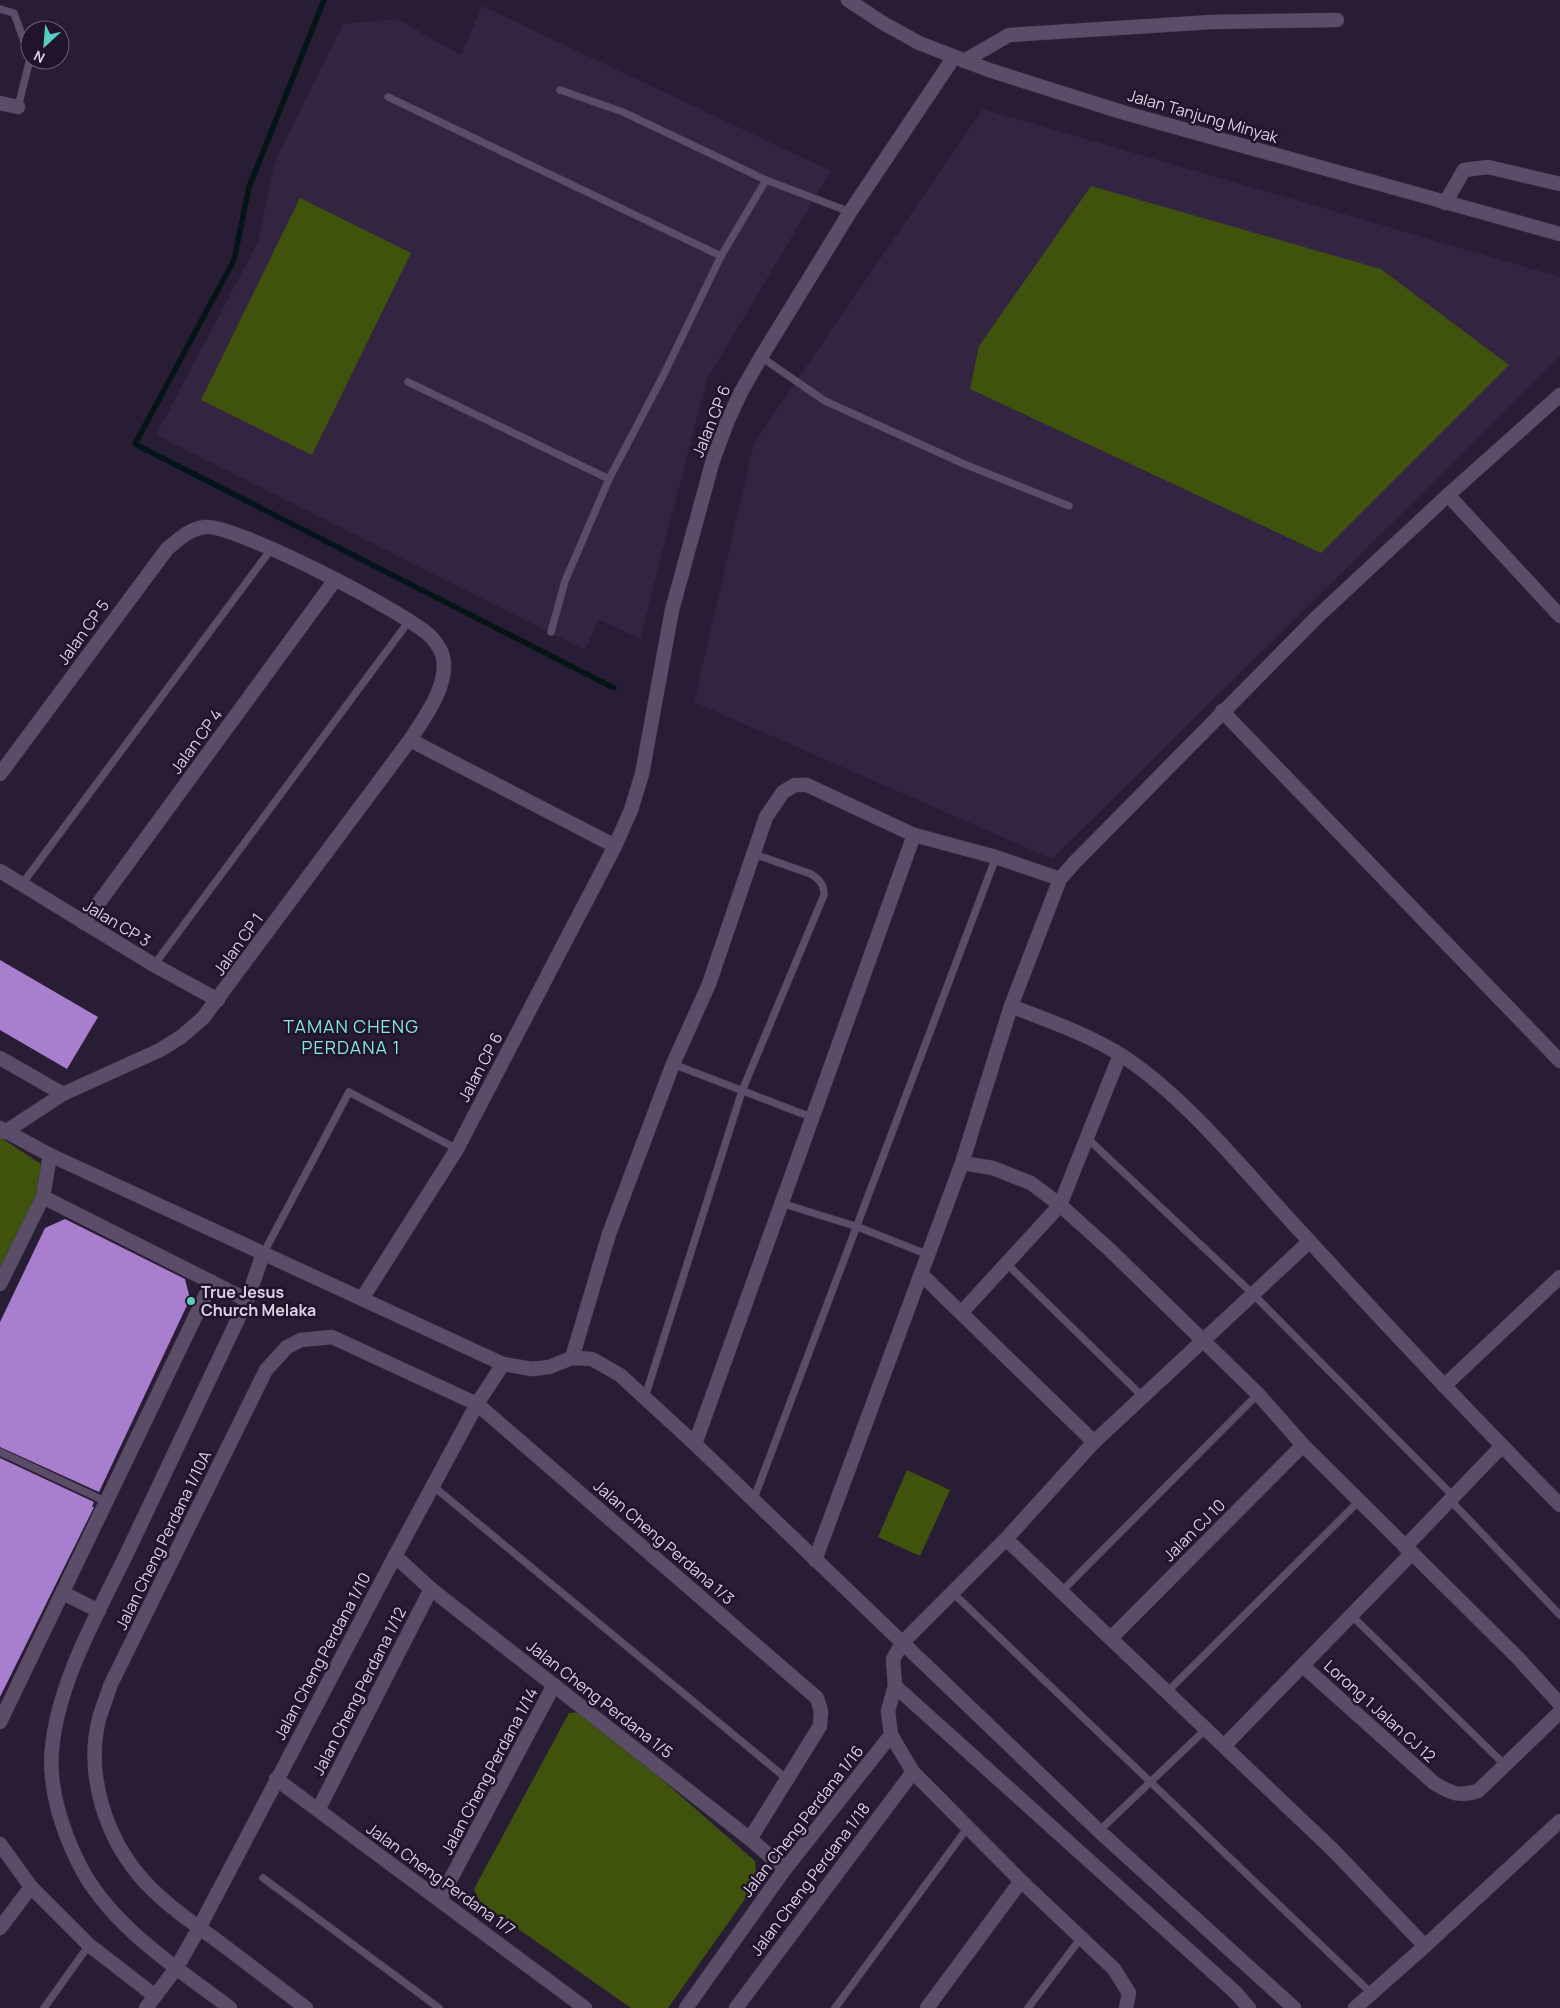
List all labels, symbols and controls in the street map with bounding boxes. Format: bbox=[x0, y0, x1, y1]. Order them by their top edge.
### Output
north arrow bbox=[20, 20, 70, 70]
text: N bbox=[30, 46, 48, 68]
street label: Jalan Tanjung Minyak bbox=[1125, 84, 1282, 148]
street label: Jalan CP 6 bbox=[687, 382, 735, 460]
street label: Jalan CP 5 bbox=[52, 595, 114, 669]
street label: Jalan CP 4 bbox=[165, 704, 227, 778]
street label: Jalan CP 3 bbox=[79, 894, 155, 952]
street label: Jalan CP 1 bbox=[208, 908, 268, 980]
district label: TAMAN CHENG PERDANA 1 bbox=[283, 1014, 419, 1059]
street label: Jalan CP 6 bbox=[452, 1028, 508, 1106]
place label: True Jesus Church Melaka bbox=[201, 1281, 316, 1321]
marker: True Jesus Church Melaka bbox=[185, 1295, 197, 1307]
street label: Jalan Cheng Perdana 1/10A bbox=[110, 1447, 216, 1633]
street label: Jalan Cheng Perdana 1/3 bbox=[589, 1475, 739, 1609]
street label: Jalan CJ 10 bbox=[1158, 1494, 1230, 1566]
street label: Jalan Cheng Perdana 1/10 bbox=[268, 1568, 376, 1744]
street label: Jalan Cheng Perdana 1/12 bbox=[307, 1603, 411, 1779]
street label: Jalan Cheng Perdana 1/5 bbox=[522, 1635, 678, 1763]
street label: Lorong 1 Jalan CJ 12 bbox=[1319, 1655, 1441, 1767]
street label: Jalan Cheng Perdana 1/14 bbox=[436, 1683, 542, 1859]
street label: Jalan Cheng Perdana 1/16 bbox=[736, 1741, 868, 1901]
street label: Jalan Cheng Perdana 1/18 bbox=[745, 1798, 875, 1960]
street label: Jalan Cheng Perdana 1/7 bbox=[362, 1818, 520, 1940]

